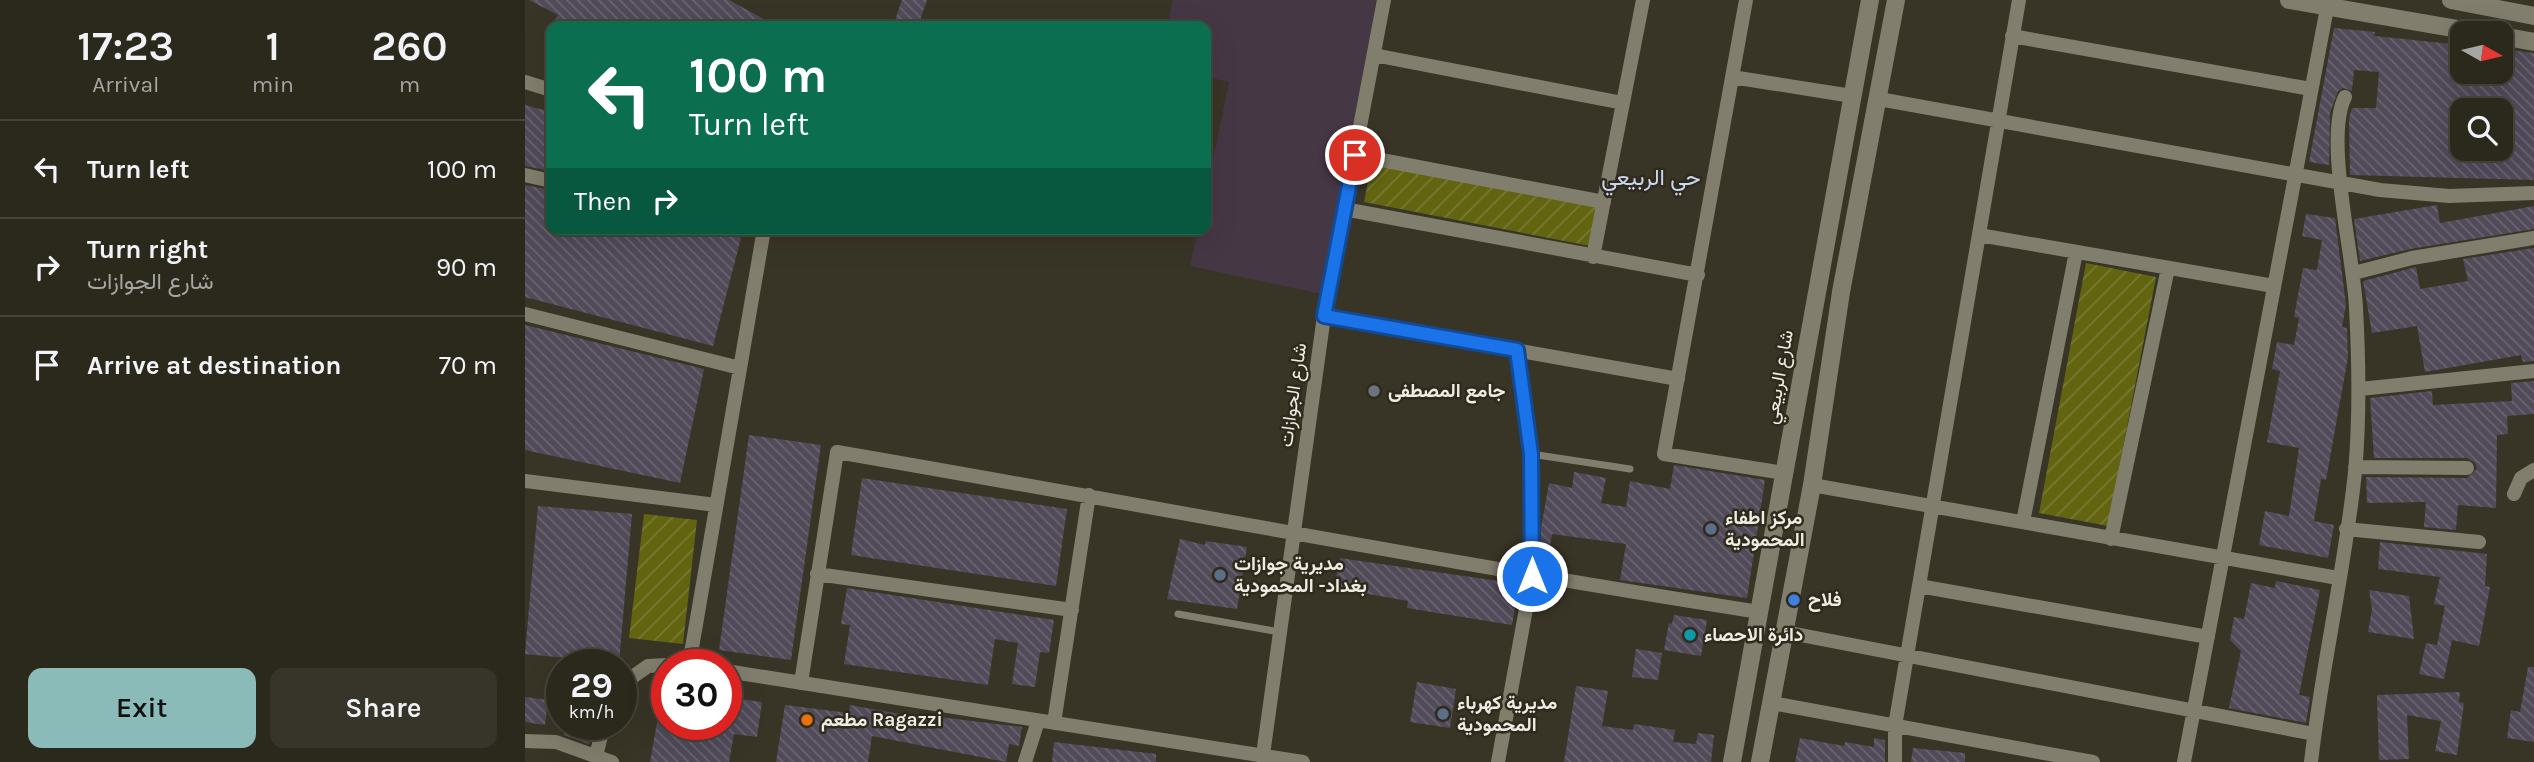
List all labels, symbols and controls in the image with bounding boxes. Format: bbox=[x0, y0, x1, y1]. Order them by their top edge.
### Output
text: 17:23 bbox=[77, 21, 174, 71]
text: 1 bbox=[265, 21, 280, 71]
text: 260 bbox=[371, 21, 448, 71]
north arrow bbox=[2450, 21, 2513, 84]
map controls bbox=[2450, 21, 2513, 161]
text: 100 m bbox=[689, 47, 827, 104]
icon: left bbox=[574, 49, 665, 140]
text: Arrival bbox=[92, 71, 160, 98]
text: min bbox=[252, 71, 294, 98]
text: m bbox=[399, 71, 420, 98]
button: search bbox=[2450, 98, 2513, 161]
text: Turn left bbox=[689, 106, 809, 143]
pin bbox=[1325, 125, 1385, 185]
icon: arrive bbox=[1336, 136, 1374, 174]
icon: left bbox=[28, 150, 66, 188]
text: Turn left bbox=[87, 154, 189, 185]
text: 100 m bbox=[427, 154, 497, 185]
district label: حي الربيعي bbox=[1601, 164, 1701, 196]
icon: right bbox=[646, 182, 684, 220]
text: Then bbox=[574, 186, 632, 217]
text: Turn right bbox=[87, 234, 208, 265]
icon: right bbox=[28, 248, 66, 286]
text: 90 m bbox=[436, 252, 497, 283]
text: شارع الجوازات bbox=[87, 268, 214, 295]
street label: شارع الربيعي bbox=[1760, 328, 1802, 426]
street label: شارع الجوازات bbox=[1275, 342, 1312, 448]
icon: arrive bbox=[28, 346, 66, 384]
text: Arrive at destination bbox=[87, 350, 341, 381]
text: 70 m bbox=[439, 350, 497, 381]
place label: جامع المصطفى bbox=[1388, 380, 1506, 404]
marker: جامع المصطفى bbox=[1366, 383, 1382, 399]
place label: مركز اطفاء المحمودية bbox=[1725, 507, 1805, 552]
marker: مركز اطفاء المحمودية bbox=[1703, 521, 1719, 537]
position arrow bbox=[1495, 539, 1569, 613]
place label: مديرية جوازات بغداد- المحمودية bbox=[1234, 553, 1367, 598]
marker: مديرية جوازات بغداد- المحمودية bbox=[1212, 567, 1228, 583]
place label: فلاح bbox=[1808, 589, 1842, 612]
marker: فلاح bbox=[1786, 592, 1802, 608]
place label: دائرة الاحصاء bbox=[1704, 624, 1803, 647]
marker: دائرة الاحصاء bbox=[1682, 627, 1698, 643]
speed limit sign: 30 bbox=[651, 649, 742, 740]
text: 29 bbox=[570, 665, 613, 706]
button: Exit bbox=[28, 668, 256, 748]
button: Share bbox=[270, 668, 497, 748]
place label: مديرية كهرباء المحمودية bbox=[1457, 692, 1557, 737]
text: km/h bbox=[569, 701, 614, 723]
marker: مديرية كهرباء المحمودية bbox=[1435, 706, 1451, 722]
place label: مطعم Ragazzi bbox=[821, 709, 943, 732]
marker: مطعم Ragazzi bbox=[799, 712, 815, 728]

